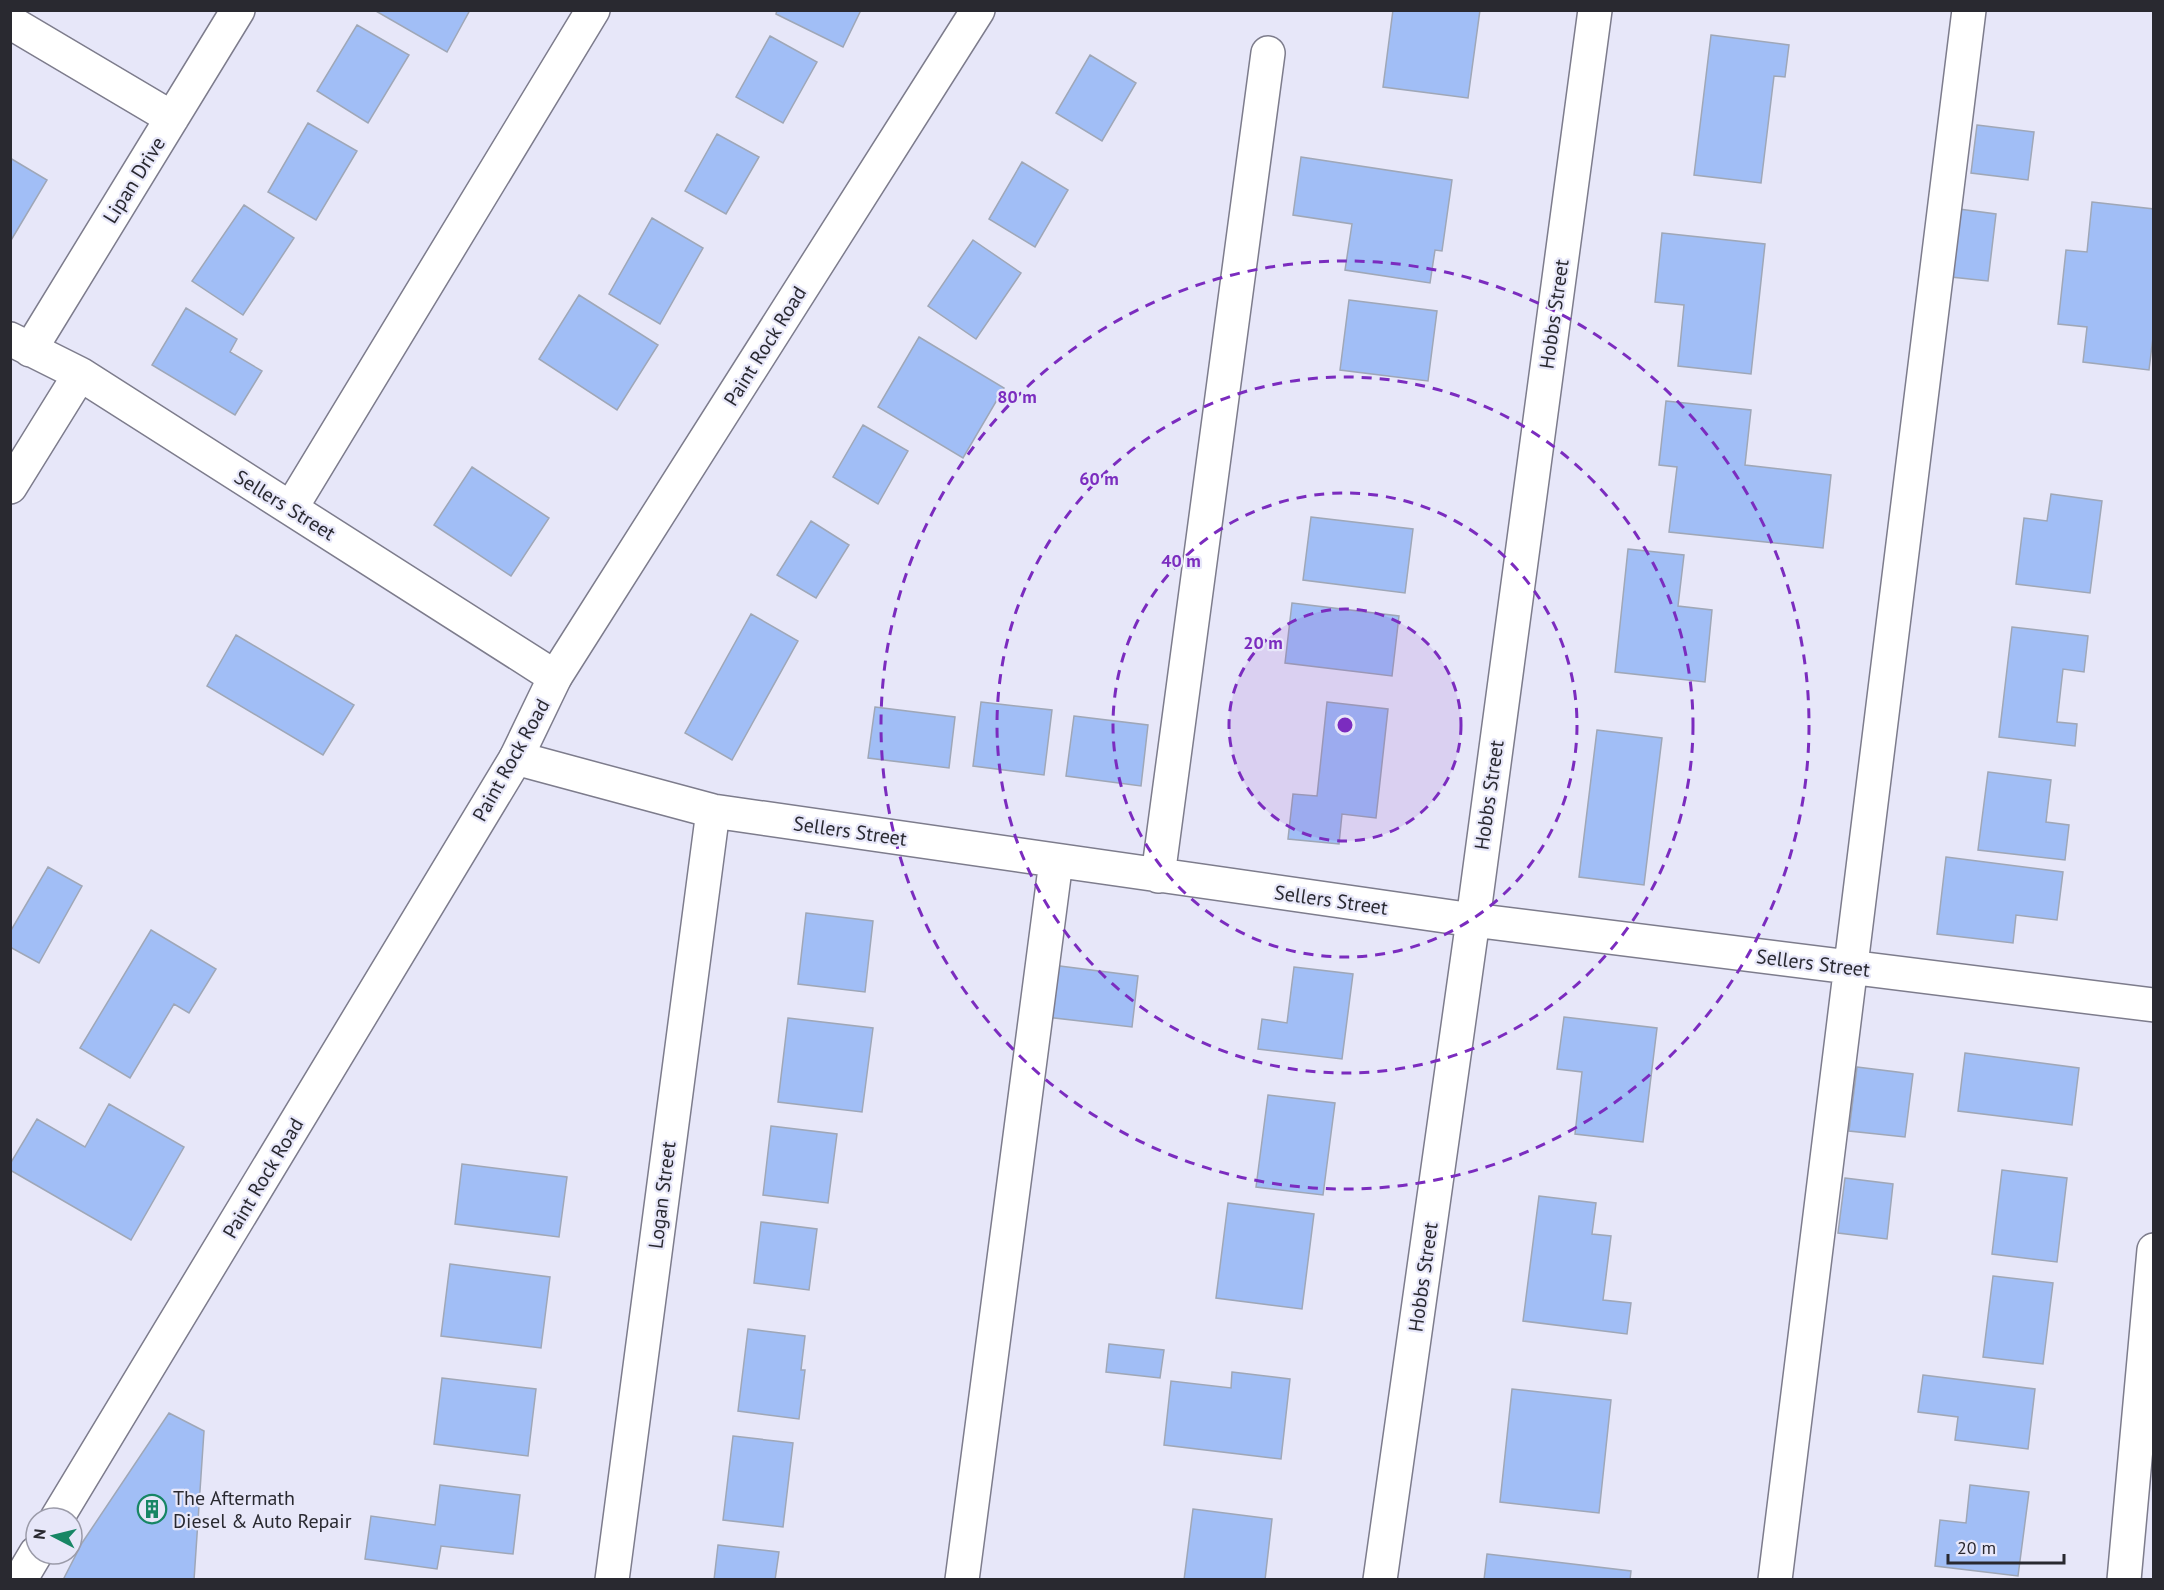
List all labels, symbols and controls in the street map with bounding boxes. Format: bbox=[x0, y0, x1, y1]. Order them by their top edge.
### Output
street label: Lipan Drive bbox=[97, 132, 171, 228]
street label: Hobbs Street bbox=[1533, 257, 1575, 371]
street label: Paint Rock Road bbox=[718, 281, 812, 411]
text: 80 m bbox=[997, 385, 1037, 408]
street label: Sellers Street bbox=[230, 464, 341, 546]
text: 60 m bbox=[1079, 467, 1119, 490]
text: 40 m bbox=[1161, 549, 1201, 572]
text: 20 m bbox=[1243, 631, 1283, 654]
street label: Paint Rock Road bbox=[467, 694, 555, 826]
centre of rings bbox=[1335, 715, 1355, 735]
street label: Hobbs Street bbox=[1468, 738, 1510, 852]
street label: Sellers Street bbox=[792, 810, 909, 852]
street label: Sellers Street bbox=[1273, 879, 1390, 921]
street label: Sellers Street bbox=[1755, 943, 1872, 983]
street label: Paint Rock Road bbox=[217, 1113, 309, 1243]
street label: Logan Street bbox=[643, 1140, 682, 1250]
street label: Hobbs Street bbox=[1402, 1220, 1444, 1334]
place label: The Aftermath Diesel & Auto Repair bbox=[173, 1485, 352, 1534]
building icon: The Aftermath Diesel & Auto Repair bbox=[136, 1493, 168, 1525]
north arrow bbox=[24, 1506, 84, 1566]
scale bar bbox=[1948, 1527, 2064, 1565]
text: N bbox=[29, 1528, 50, 1541]
text: 20 m bbox=[1957, 1536, 1996, 1559]

